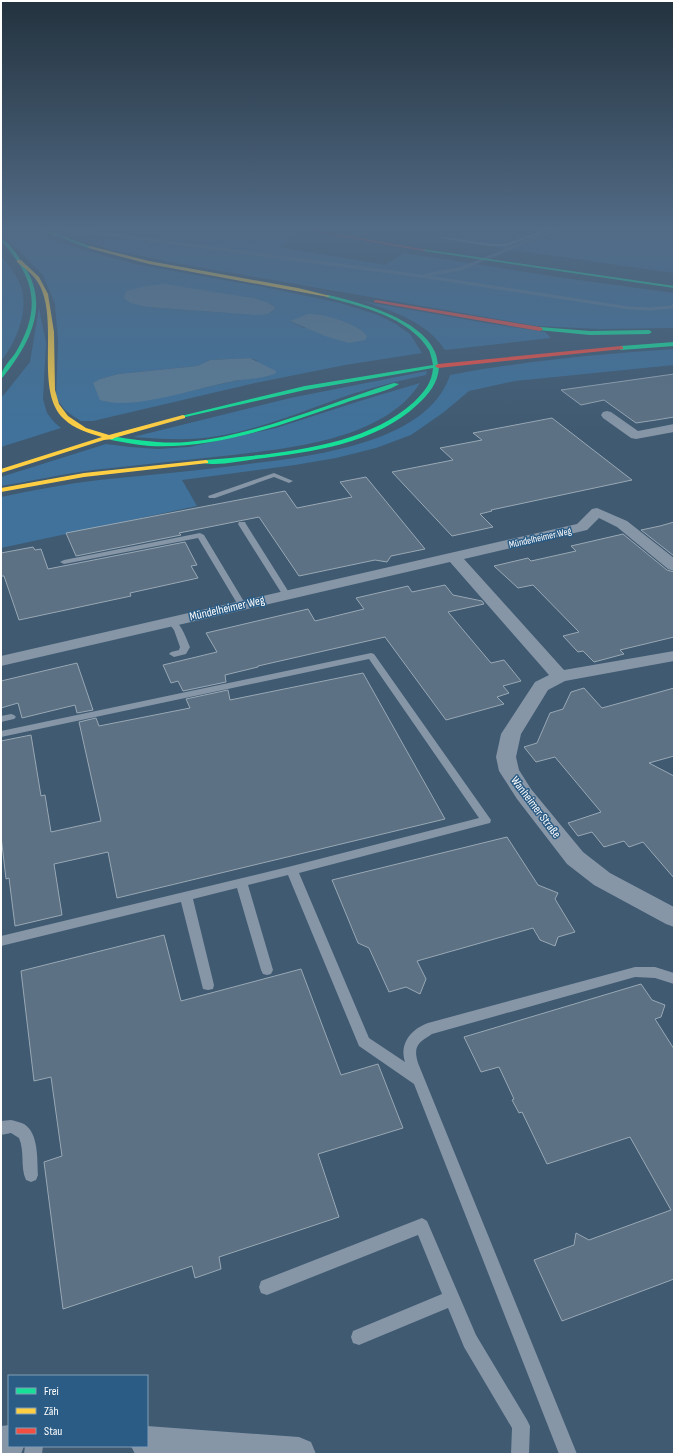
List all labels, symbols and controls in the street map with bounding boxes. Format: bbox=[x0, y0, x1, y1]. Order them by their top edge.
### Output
street label: Mündelheimer Weg bbox=[508, 525, 573, 551]
street label: Mündelheimer Weg bbox=[188, 593, 266, 624]
street label: Wanheimer Straße bbox=[507, 773, 564, 841]
legend bbox=[8, 1375, 148, 1447]
text: Frei bbox=[44, 1384, 59, 1399]
text: Zäh bbox=[44, 1404, 59, 1419]
text: Stau bbox=[44, 1424, 62, 1439]

